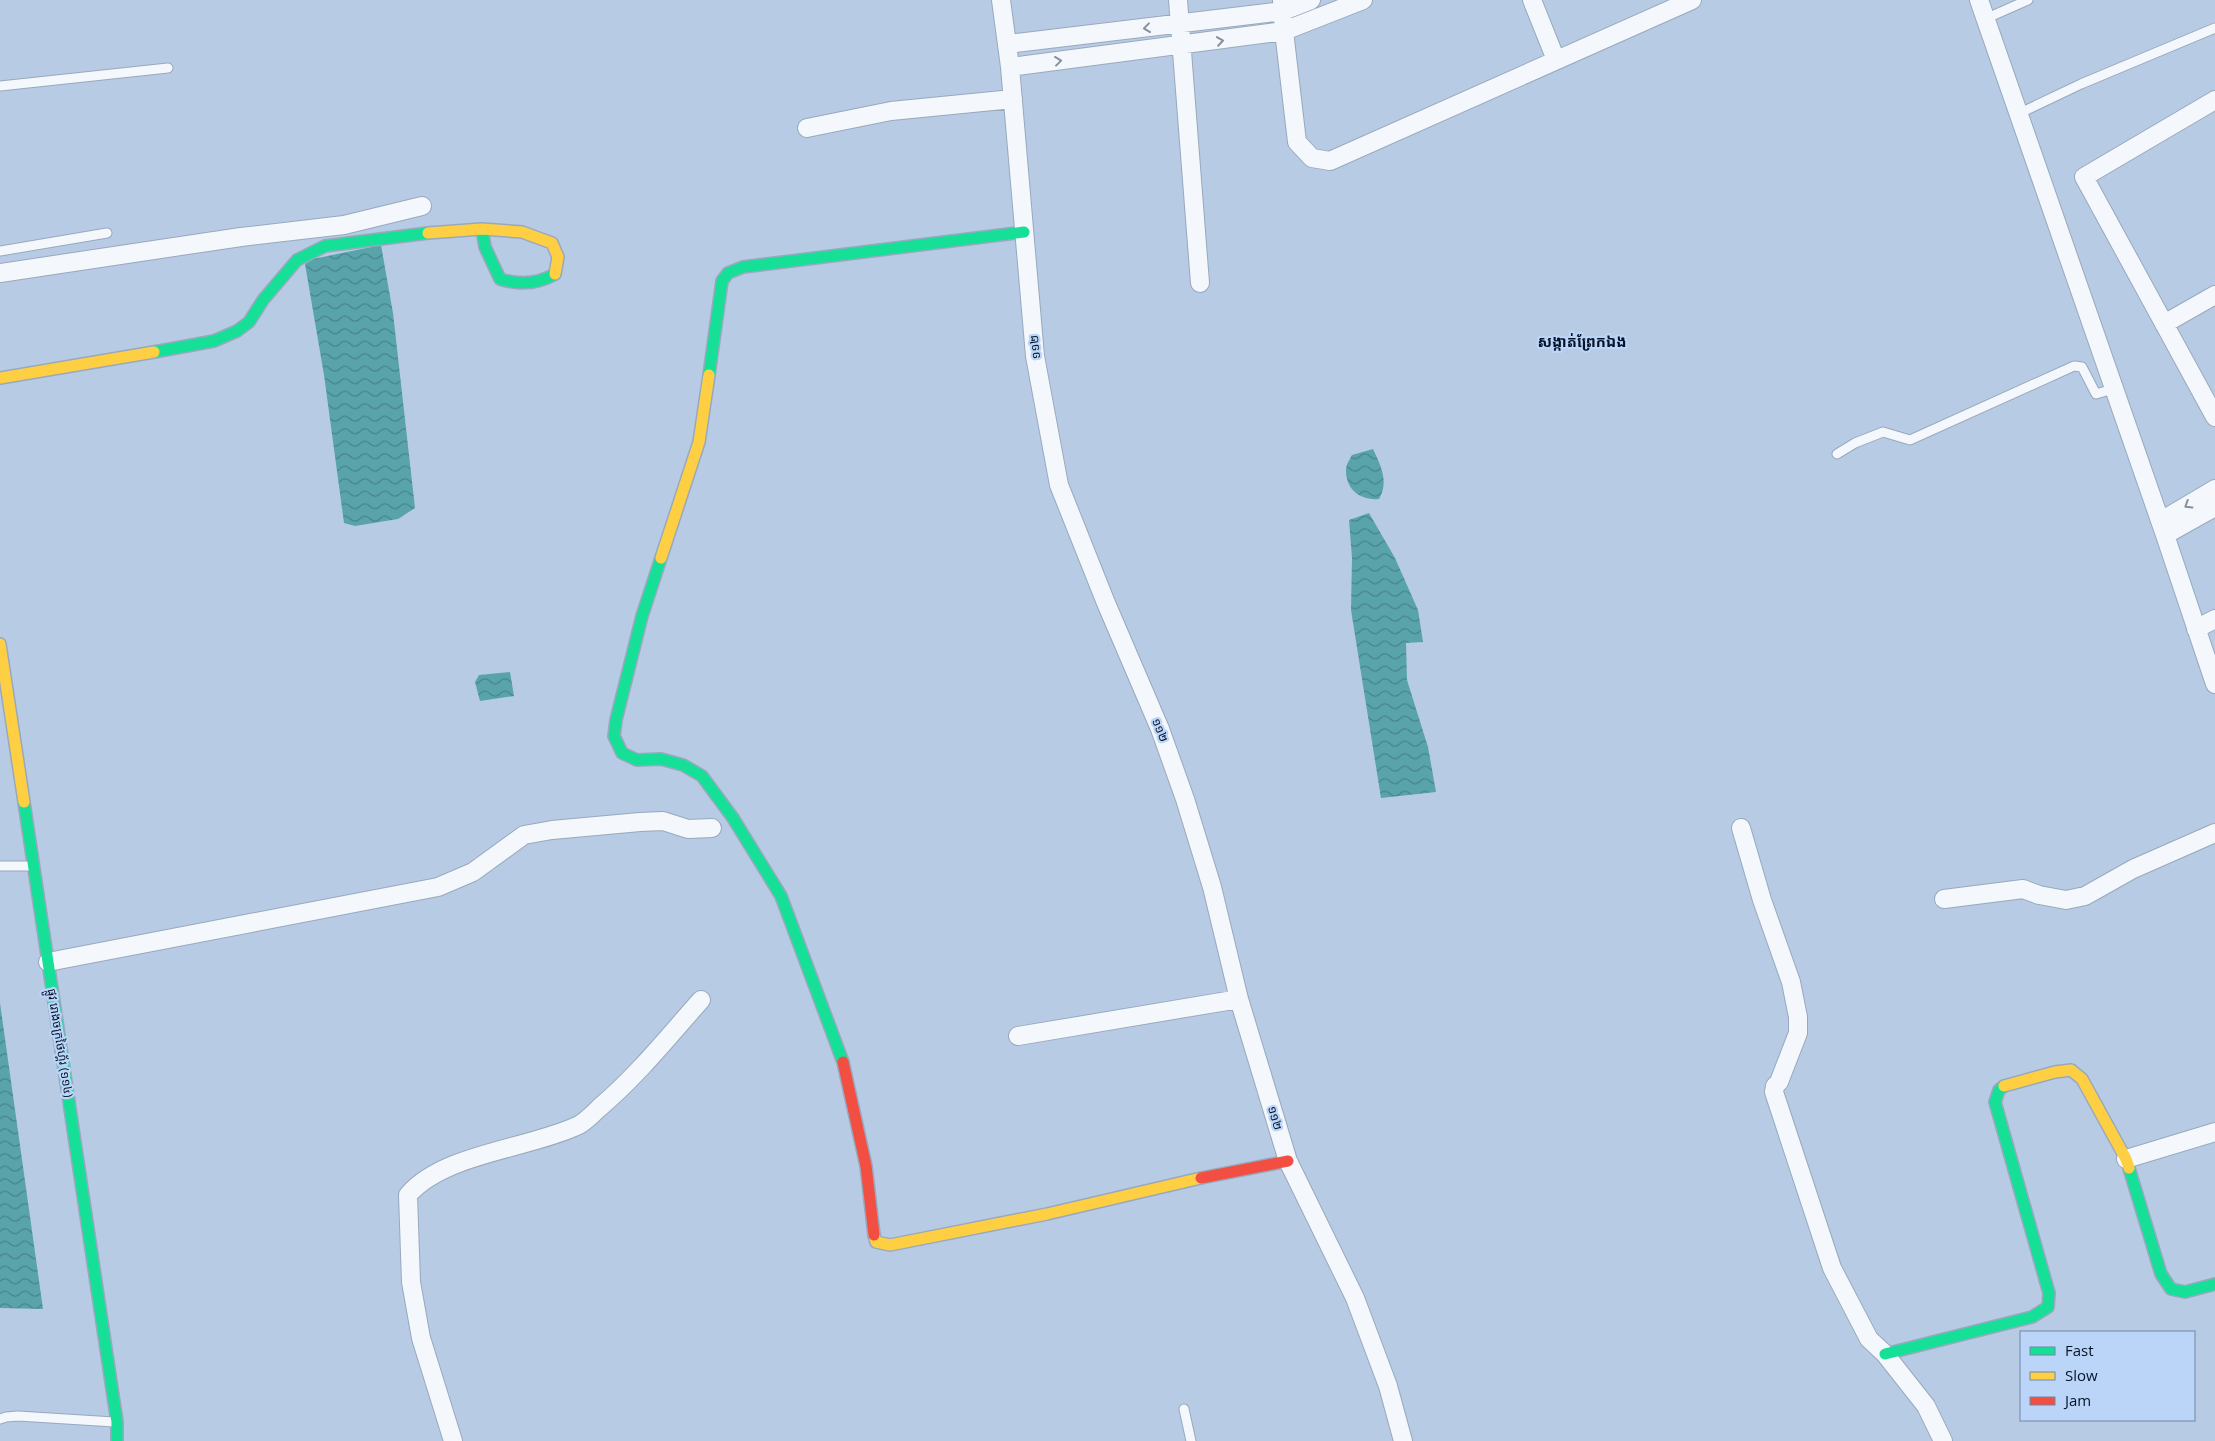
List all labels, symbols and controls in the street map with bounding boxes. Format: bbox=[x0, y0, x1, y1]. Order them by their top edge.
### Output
one-way arrow bbox=[1143, 22, 1151, 33]
one-way arrow bbox=[1215, 36, 1224, 46]
one-way arrow bbox=[1055, 56, 1063, 67]
district label: សង្កាត់ព្រែកឯង bbox=[1538, 331, 1626, 351]
street label: ១១២ bbox=[1025, 334, 1044, 360]
one-way arrow bbox=[2184, 498, 2193, 508]
street label: ១១២ bbox=[1148, 715, 1173, 744]
street label: ផ្លូវ រោងចក្រថៃហ្គ័រ (១១៤) bbox=[41, 987, 78, 1100]
street label: ១១២ bbox=[1264, 1104, 1287, 1132]
legend bbox=[2020, 1331, 2195, 1421]
text: Fast bbox=[2065, 1340, 2094, 1360]
text: Slow bbox=[2065, 1365, 2098, 1385]
text: Jam bbox=[2063, 1390, 2091, 1410]

